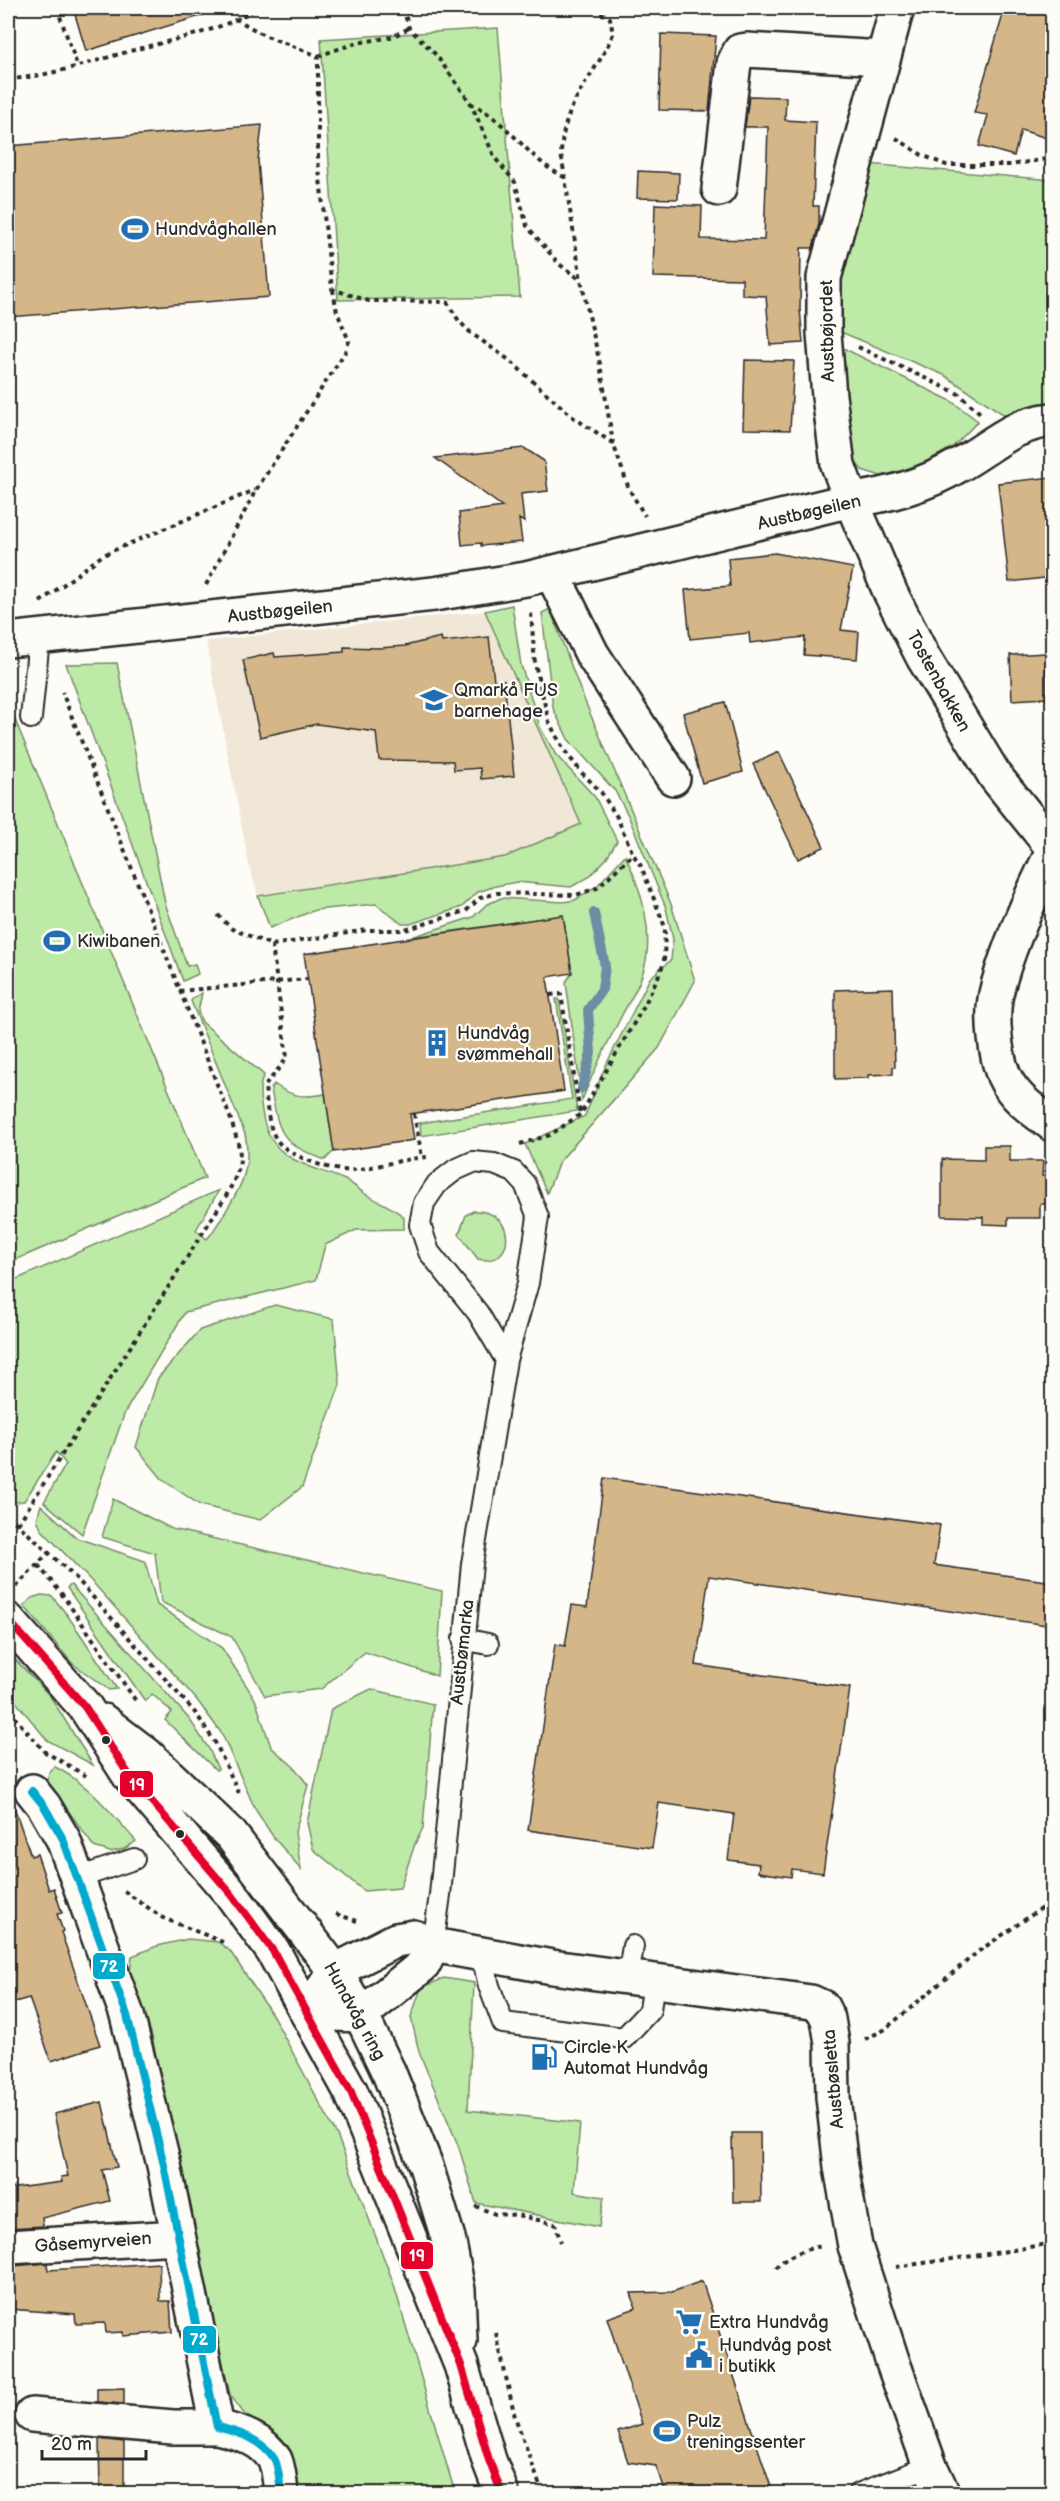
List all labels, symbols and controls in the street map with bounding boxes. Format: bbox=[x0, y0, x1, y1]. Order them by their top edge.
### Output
sports icon: Hundvåghallen bbox=[120, 214, 150, 244]
place label: Hundvåghallen bbox=[155, 219, 277, 240]
street label: Austbøjordet bbox=[816, 279, 839, 382]
street label: Austbøgeilen bbox=[755, 490, 863, 535]
street label: Austbøgeilen bbox=[226, 596, 334, 627]
street label: Tostenbakken bbox=[902, 627, 975, 736]
place label: Qmarkå FUS barnehage bbox=[454, 680, 558, 722]
school or university icon: Qmarkå FUS barnehage bbox=[419, 685, 449, 715]
sports icon: Kiwibanen bbox=[42, 926, 72, 956]
place label: Kiwibanen bbox=[77, 931, 160, 952]
place label: Hundvåg svømmehall bbox=[457, 1023, 553, 1065]
building icon: Hundvåg svømmehall bbox=[422, 1028, 452, 1058]
street label: Austbømarka bbox=[447, 1598, 478, 1706]
unlabelled marker bbox=[100, 1734, 112, 1746]
line badge: 19 bbox=[119, 1770, 154, 1798]
text: 19 bbox=[129, 1776, 145, 1795]
unlabelled marker bbox=[174, 1828, 186, 1840]
line badge: 72 bbox=[92, 1952, 126, 1980]
text: 72 bbox=[100, 1958, 119, 1977]
street label: Hundvåg ring bbox=[319, 1959, 390, 2064]
street label: Austbøsletta bbox=[819, 2028, 848, 2130]
place label: Circle K Automat Hundvåg bbox=[564, 2037, 708, 2079]
fuel station icon: Circle K Automat Hundvåg bbox=[529, 2042, 559, 2072]
street label: Gåsemyrveien bbox=[34, 2228, 152, 2257]
line badge: 19 bbox=[400, 2241, 434, 2270]
text: 19 bbox=[409, 2247, 425, 2266]
supermarket icon: Extra Hundvåg bbox=[674, 2307, 704, 2337]
place label: Extra Hundvåg bbox=[709, 2312, 829, 2333]
line badge: 72 bbox=[182, 2325, 217, 2354]
text: 72 bbox=[190, 2331, 209, 2350]
place label: Hundvåg post i butikk bbox=[719, 2335, 832, 2377]
public building icon: Hundvåg post i butikk bbox=[684, 2340, 714, 2370]
place label: Pulz treningssenter bbox=[687, 2411, 806, 2453]
sports icon: Pulz treningssenter bbox=[652, 2416, 682, 2446]
scale bar bbox=[42, 2423, 146, 2461]
text: 20 m bbox=[51, 2434, 92, 2455]

